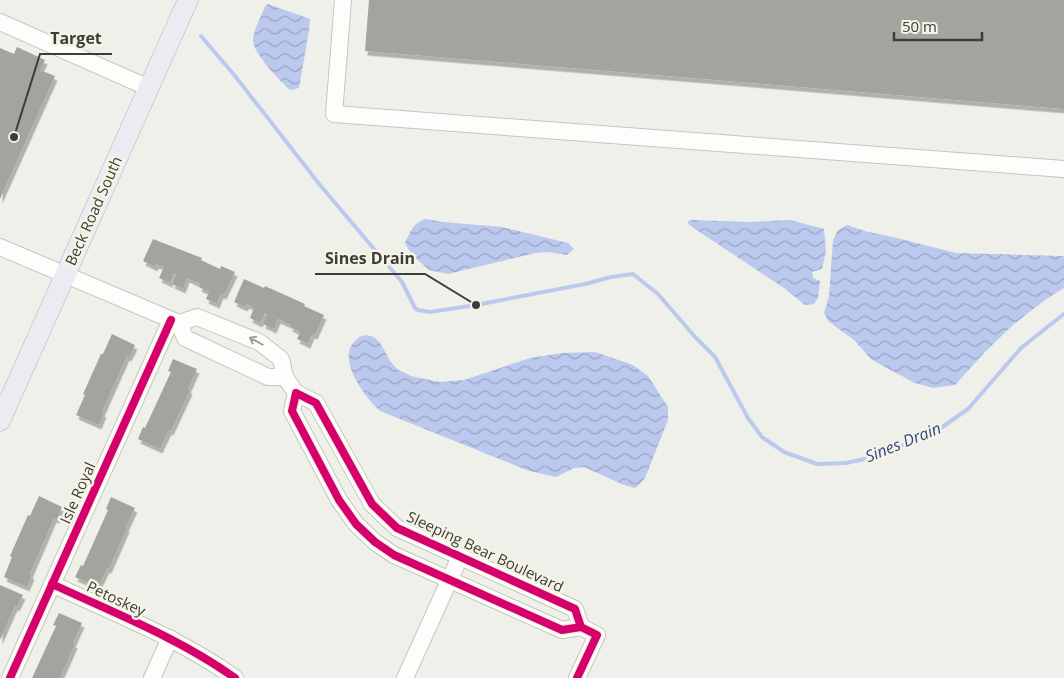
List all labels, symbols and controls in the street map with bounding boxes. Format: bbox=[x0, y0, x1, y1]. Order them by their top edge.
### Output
scale bar bbox=[894, 10, 982, 42]
text: 50 m bbox=[902, 16, 937, 36]
callout: Target bbox=[40, 23, 112, 54]
text: Target bbox=[50, 27, 102, 49]
street label: Beck Road South bbox=[60, 153, 126, 268]
callout: Sines Drain bbox=[315, 243, 425, 274]
text: Sines Drain bbox=[325, 247, 415, 269]
one-way arrow bbox=[250, 336, 264, 346]
water label: Sines Drain bbox=[862, 417, 944, 467]
street label: Isle Royal bbox=[55, 459, 100, 527]
street label: Sleeping Bear Boulevard bbox=[404, 506, 567, 596]
street label: Petoskey bbox=[84, 576, 150, 621]

